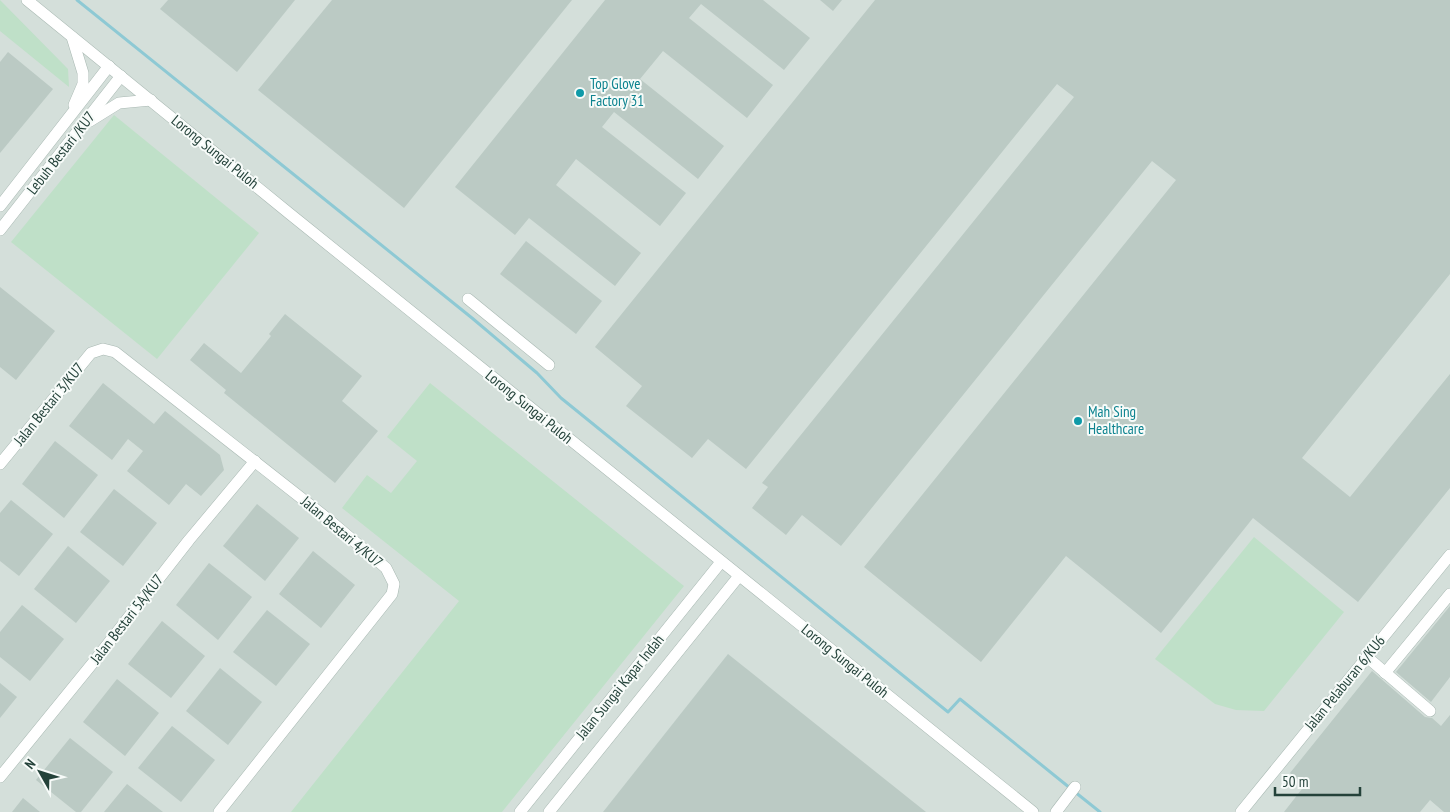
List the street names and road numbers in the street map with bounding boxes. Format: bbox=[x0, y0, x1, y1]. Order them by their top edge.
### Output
street label: Lebuh Bestari /KU7 bbox=[22, 107, 99, 198]
street label: Lorong Sungai Puloh bbox=[168, 111, 263, 193]
street label: Jalan Bestari 3/KU7 bbox=[9, 358, 88, 450]
street label: Lorong Sungai Puloh bbox=[482, 366, 577, 448]
street label: Jalan Bestari 4/KU7 bbox=[297, 491, 387, 571]
street label: Jalan Bestari 5A/KU7 bbox=[85, 570, 167, 668]
street label: Lorong Sungai Puloh bbox=[798, 620, 893, 702]
street label: Jalan Sungai Kapar Indah bbox=[571, 630, 668, 744]
street label: Jalan Pelaburan 6/KU6 bbox=[1300, 631, 1389, 735]

